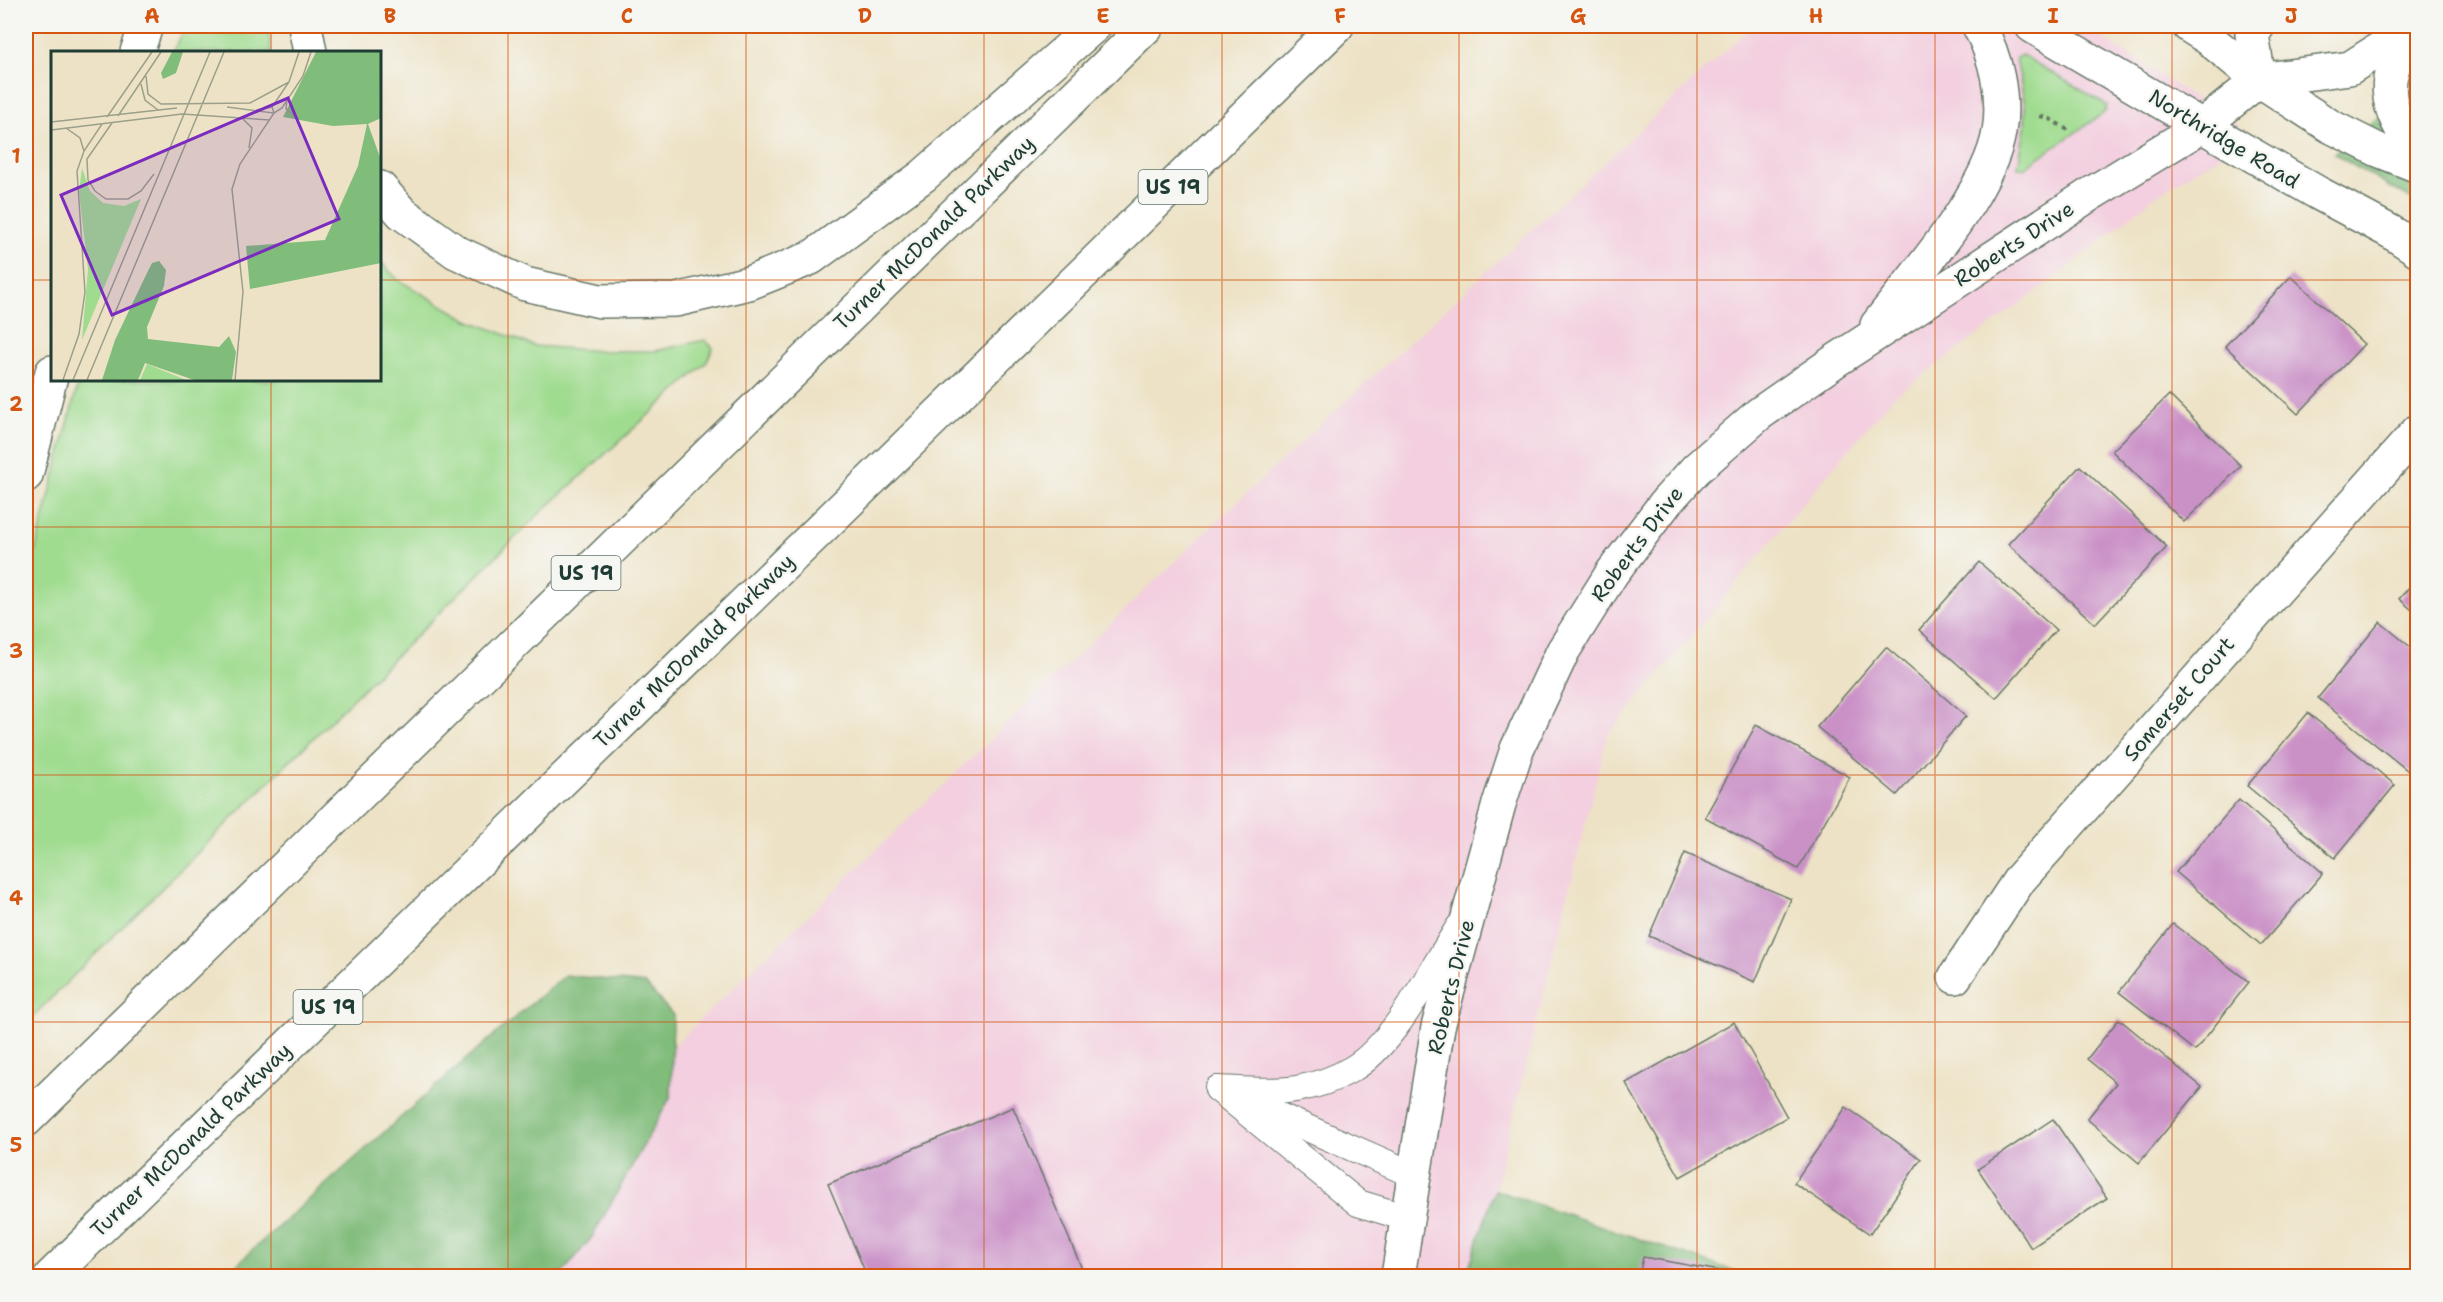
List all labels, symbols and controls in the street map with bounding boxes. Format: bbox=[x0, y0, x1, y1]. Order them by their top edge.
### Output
text: A bbox=[144, 3, 160, 29]
text: B bbox=[384, 3, 396, 29]
text: C bbox=[621, 3, 633, 29]
text: D bbox=[858, 3, 872, 29]
text: E bbox=[1096, 3, 1110, 29]
text: F bbox=[1334, 3, 1346, 29]
text: G bbox=[1570, 3, 1586, 29]
text: H bbox=[1809, 3, 1823, 29]
text: I bbox=[2047, 3, 2059, 29]
text: J bbox=[2285, 3, 2298, 29]
inset map bbox=[51, 51, 381, 381]
street label: Northridge Road bbox=[2143, 83, 2305, 195]
street label: Turner McDonald Parkway bbox=[827, 129, 1041, 337]
text: 1 bbox=[11, 143, 21, 169]
road number: US 19 bbox=[1138, 170, 1208, 204]
street label: Roberts Drive bbox=[1949, 195, 2079, 293]
text: 2 bbox=[9, 391, 23, 417]
street label: Roberts Drive bbox=[1584, 481, 1690, 607]
street label: Turner McDonald Parkway bbox=[587, 547, 801, 755]
road number: US 19 bbox=[552, 556, 620, 590]
street label: Somerset Court bbox=[2117, 631, 2241, 767]
text: 3 bbox=[9, 638, 23, 664]
text: 4 bbox=[9, 885, 23, 911]
street label: Roberts Drive bbox=[1421, 917, 1481, 1057]
road number: US 19 bbox=[294, 990, 362, 1024]
street label: Turner McDonald Parkway bbox=[84, 1036, 298, 1244]
text: 5 bbox=[10, 1132, 22, 1158]

